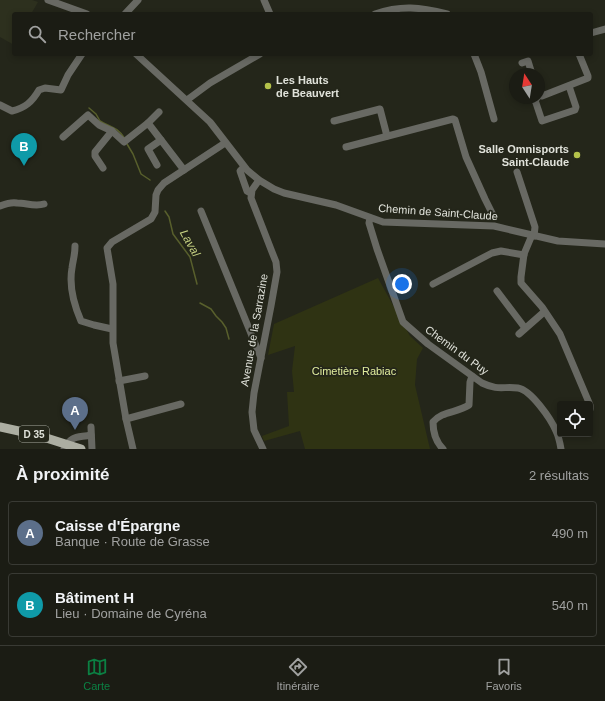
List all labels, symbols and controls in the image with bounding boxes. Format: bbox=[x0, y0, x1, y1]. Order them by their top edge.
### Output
search box bbox=[12, 12, 593, 56]
icon: search bbox=[26, 23, 48, 45]
text: Rechercher bbox=[58, 26, 136, 43]
north arrow bbox=[509, 68, 545, 104]
place label: Les Hauts de Beauvert bbox=[276, 74, 339, 99]
marker: Les Hauts de Beauvert bbox=[263, 81, 273, 91]
pin: B bbox=[11, 133, 37, 166]
place label: Salle Omnisports Saint-Claude bbox=[479, 143, 569, 168]
marker: Salle Omnisports Saint-Claude bbox=[572, 150, 582, 160]
street label: Chemin de Saint-Claude bbox=[378, 202, 498, 222]
water label: Laval bbox=[177, 227, 203, 259]
street label: Avenue de la Sarrazine bbox=[238, 273, 270, 387]
your location bbox=[392, 274, 412, 294]
street label: Chemin du Puy bbox=[423, 323, 491, 377]
park label: Cimetière Rabiac bbox=[312, 365, 397, 377]
pin: A bbox=[62, 397, 88, 430]
map controls bbox=[557, 401, 593, 437]
button: locate bbox=[557, 401, 593, 437]
road number: D 35 bbox=[19, 426, 49, 442]
text: À proximité bbox=[16, 465, 110, 484]
text: 2 résultats bbox=[529, 468, 589, 483]
text: Caisse d'Épargne bbox=[55, 517, 180, 534]
text: A bbox=[25, 526, 35, 541]
text: 490 m bbox=[552, 526, 588, 541]
text: Banque · Route de Grasse bbox=[55, 534, 210, 549]
text: Bâtiment H bbox=[55, 589, 134, 606]
text: B bbox=[25, 598, 35, 613]
text: 540 m bbox=[552, 598, 588, 613]
text: Lieu · Domaine de Cyréna bbox=[55, 606, 207, 621]
tab: Carte bbox=[83, 656, 110, 692]
tab: Itinéraire bbox=[277, 656, 319, 692]
tab: Favoris bbox=[486, 656, 522, 692]

